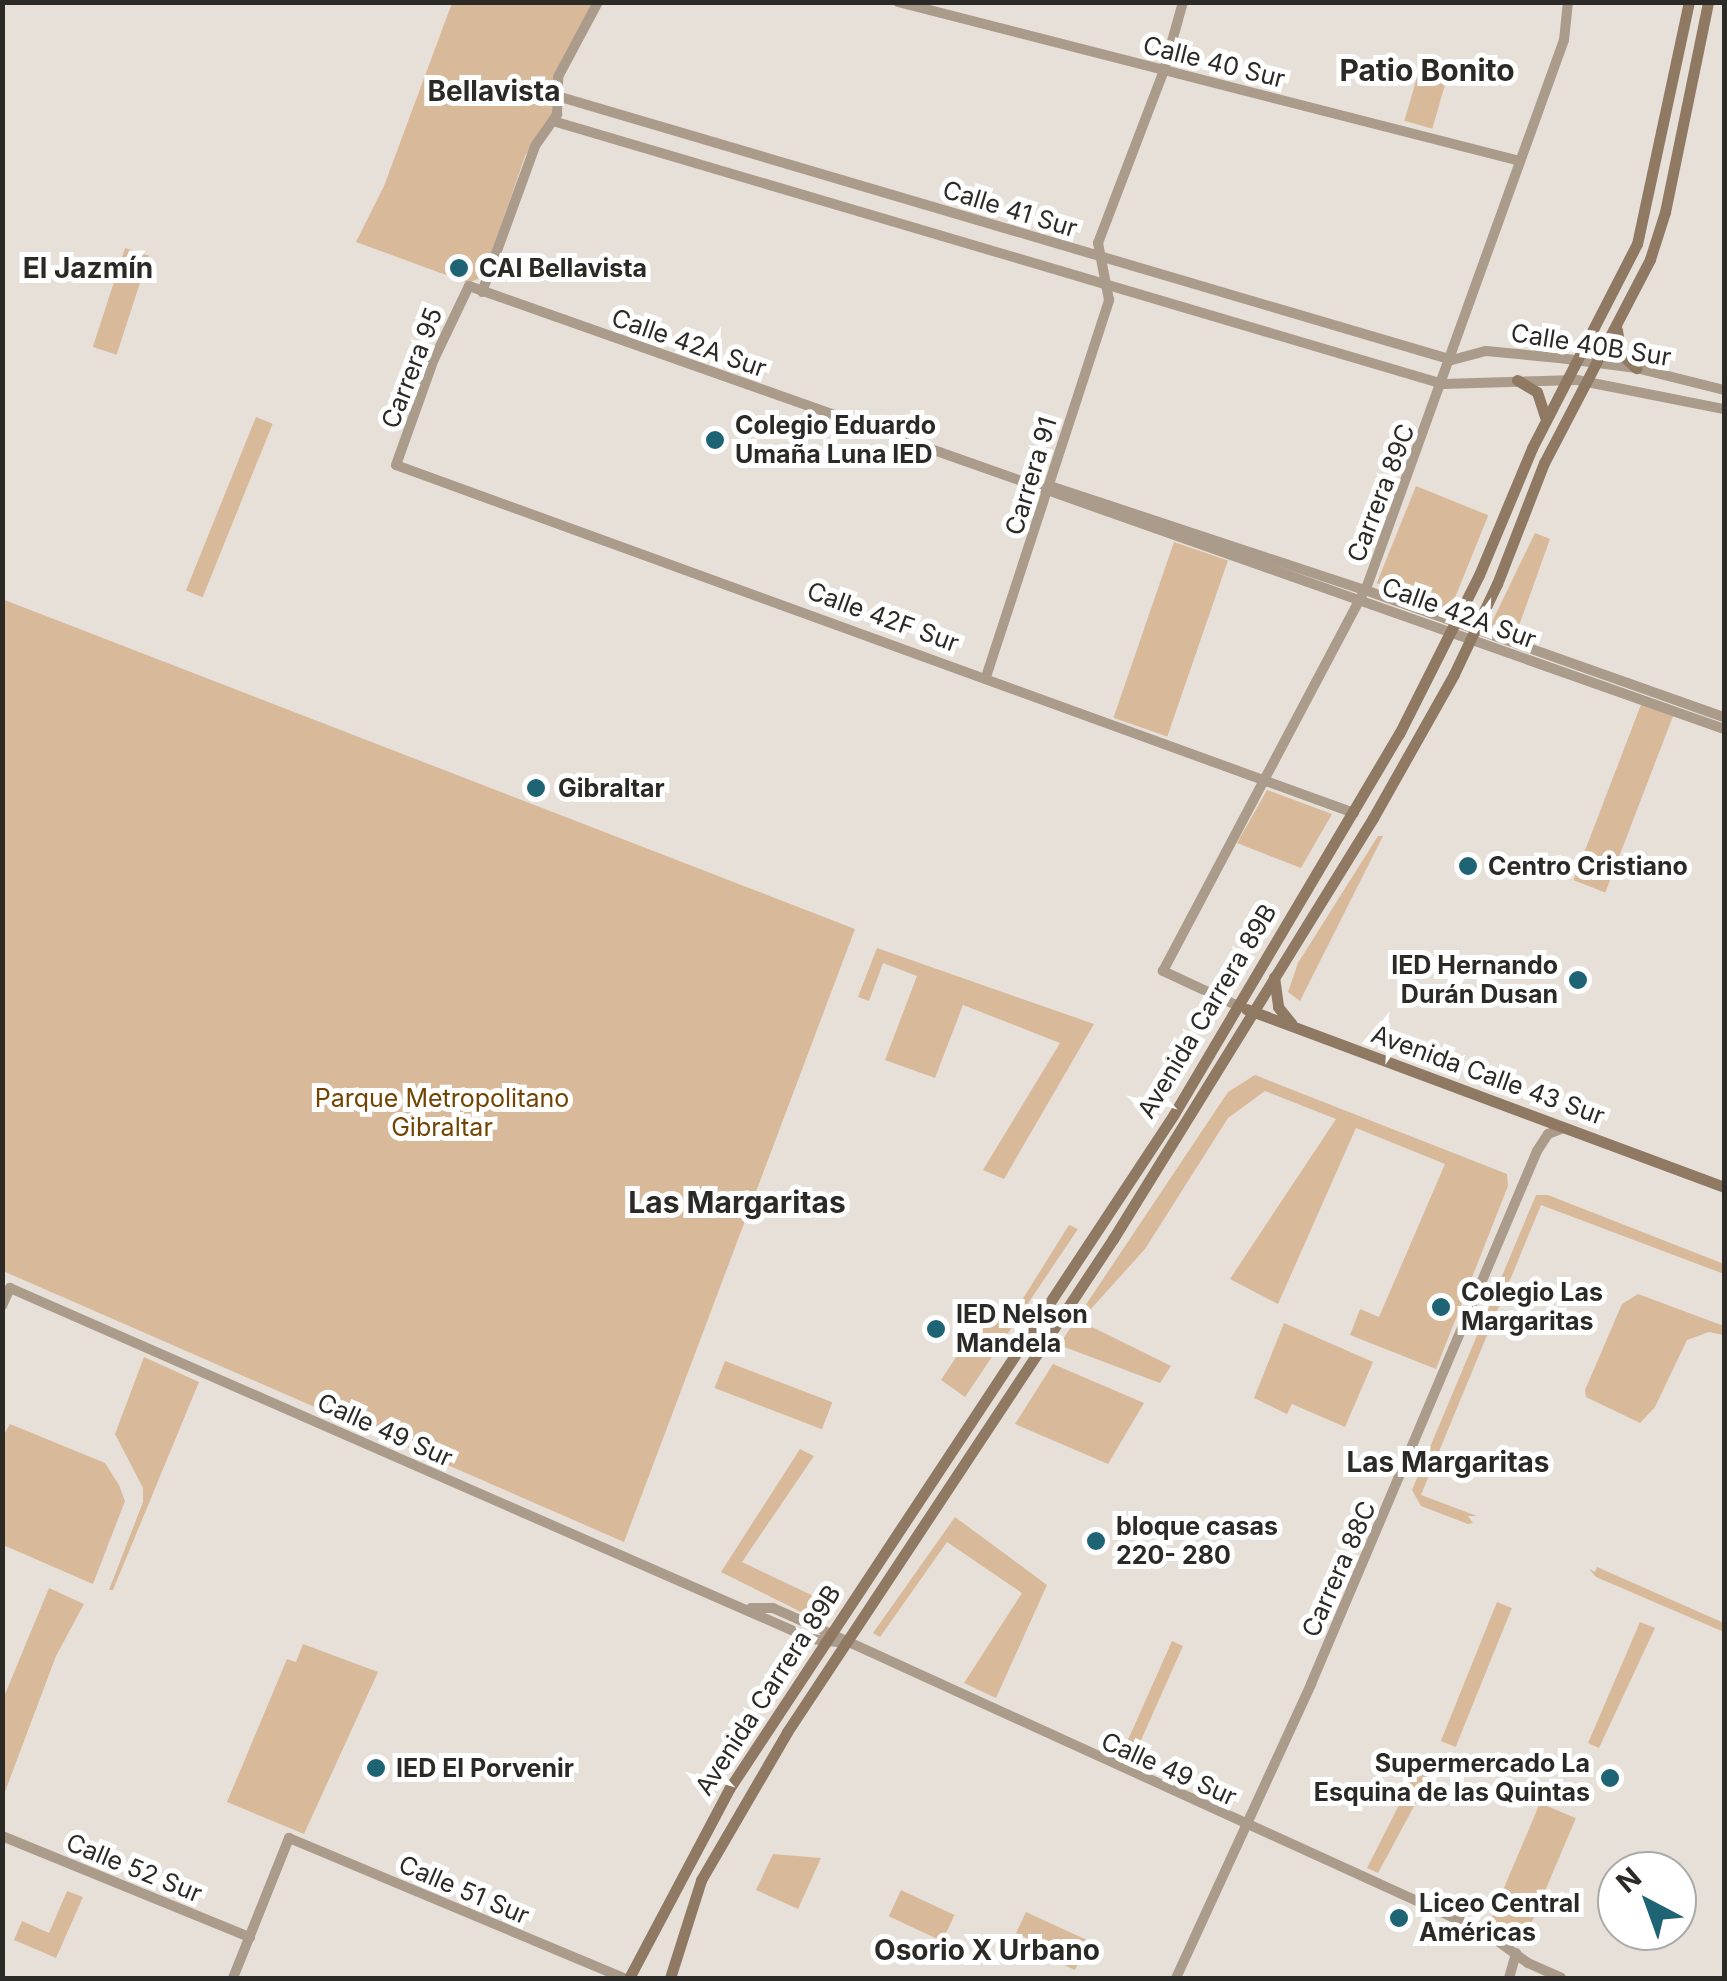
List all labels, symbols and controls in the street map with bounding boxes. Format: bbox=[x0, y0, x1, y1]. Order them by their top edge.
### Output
street label: Calle 40 Sur bbox=[1140, 30, 1288, 94]
district label: Patio Bonito bbox=[1339, 52, 1515, 88]
district label: Bellavista bbox=[428, 74, 560, 108]
street label: Calle 41 Sur bbox=[939, 174, 1081, 244]
district label: El Jazmín bbox=[23, 251, 153, 285]
place label: CAI Bellavista bbox=[479, 253, 647, 283]
marker: CAI Bellavista bbox=[448, 257, 470, 279]
street label: Calle 42A Sur bbox=[608, 302, 770, 384]
street label: Carrera 95 bbox=[375, 303, 449, 433]
street label: Calle 40B Sur bbox=[1509, 318, 1673, 372]
place label: Colegio Eduardo Umaña Luna IED bbox=[735, 411, 936, 470]
street label: Carrera 91 bbox=[999, 413, 1063, 539]
street label: Carrera 89C bbox=[1341, 420, 1421, 566]
marker: Colegio Eduardo Umaña Luna IED bbox=[704, 429, 726, 451]
street label: Calle 42A Sur bbox=[1378, 571, 1540, 655]
street label: Calle 42F Sur bbox=[803, 576, 963, 658]
place label: Gibraltar bbox=[558, 773, 665, 803]
marker: Gibraltar bbox=[523, 775, 549, 801]
place label: Centro Cristiano bbox=[1488, 851, 1688, 881]
marker: Centro Cristiano bbox=[1457, 855, 1479, 877]
street label: Avenida Carrera 89B bbox=[1131, 899, 1283, 1123]
place label: IED Hernando Durán Dusan bbox=[1391, 951, 1558, 1010]
marker: IED Hernando Durán Dusan bbox=[1567, 969, 1589, 991]
street label: Avenida Calle 43 Sur bbox=[1367, 1019, 1609, 1131]
park label: Parque Metropolitano Gibraltar bbox=[315, 1084, 569, 1143]
district label: Las Margaritas bbox=[628, 1184, 846, 1220]
place label: Colegio Las Margaritas bbox=[1461, 1278, 1603, 1337]
marker: Colegio Las Margaritas bbox=[1430, 1296, 1452, 1318]
place label: IED Nelson Mandela bbox=[956, 1300, 1088, 1359]
marker: IED Nelson Mandela bbox=[925, 1318, 947, 1340]
street label: Calle 49 Sur bbox=[313, 1387, 457, 1473]
district label: Las Margaritas bbox=[1347, 1445, 1549, 1479]
street label: Carrera 88C bbox=[1296, 1497, 1382, 1641]
place label: bloque casas 220- 280 bbox=[1116, 1512, 1278, 1571]
marker: bloque casas 220- 280 bbox=[1085, 1530, 1107, 1552]
street label: Avenida Carrera 89B bbox=[689, 1579, 847, 1801]
street label: Calle 49 Sur bbox=[1097, 1726, 1241, 1812]
place label: Supermercado La Esquina de las Quintas bbox=[1314, 1749, 1590, 1808]
place label: IED El Porvenir bbox=[396, 1753, 574, 1783]
marker: IED El Porvenir bbox=[365, 1757, 387, 1779]
marker: Supermercado La Esquina de las Quintas bbox=[1599, 1767, 1621, 1789]
street label: Calle 52 Sur bbox=[62, 1827, 206, 1909]
street label: Calle 51 Sur bbox=[394, 1849, 534, 1931]
north arrow bbox=[1597, 1851, 1697, 1951]
text: N bbox=[1609, 1860, 1648, 1900]
place label: Liceo Central Américas bbox=[1419, 1889, 1580, 1948]
marker: Liceo Central Américas bbox=[1388, 1907, 1410, 1929]
district label: Osorio X Urbano bbox=[874, 1933, 1100, 1967]

